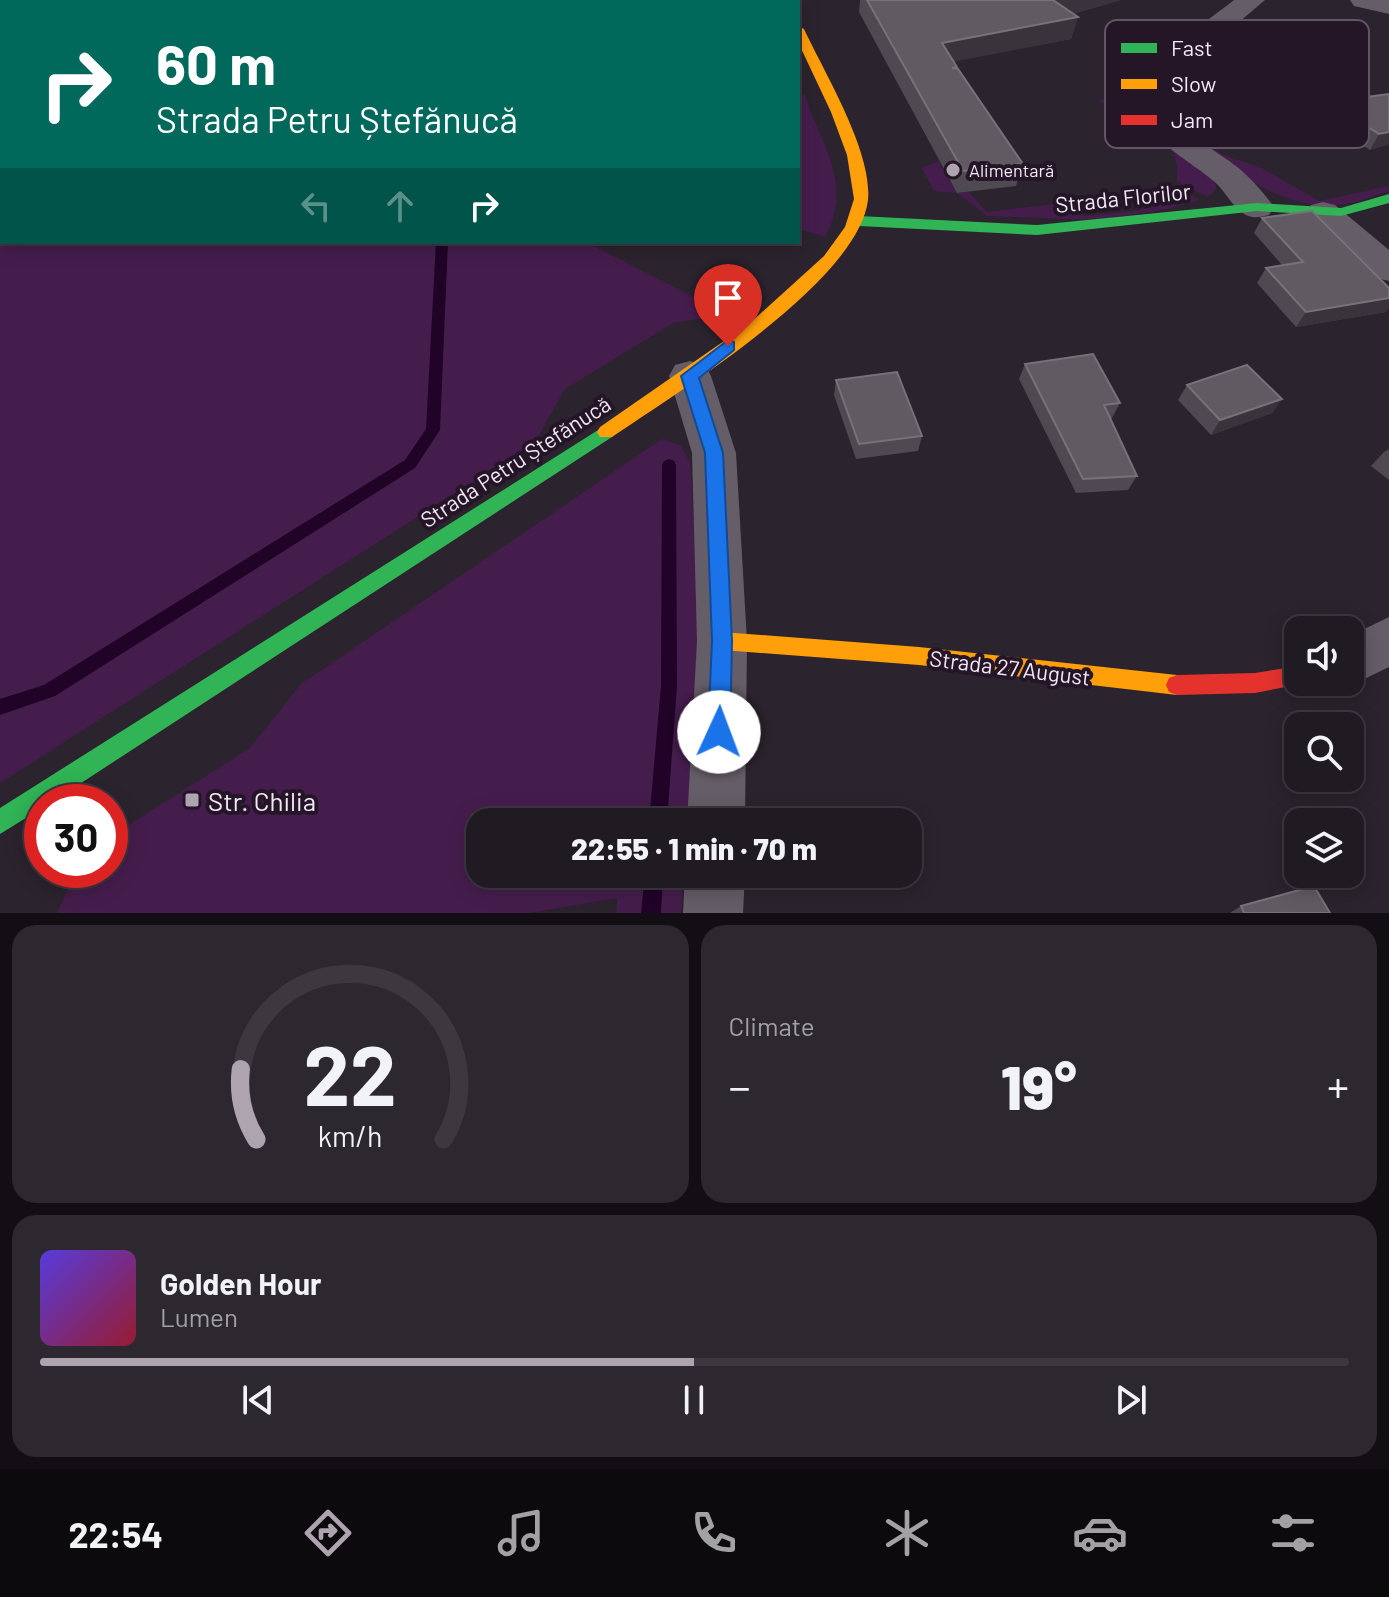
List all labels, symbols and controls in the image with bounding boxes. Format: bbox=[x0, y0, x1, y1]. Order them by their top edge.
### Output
legend bbox=[1105, 20, 1369, 148]
text: 60 m bbox=[156, 29, 276, 96]
icon: right bbox=[24, 32, 128, 136]
text: Fast bbox=[1171, 34, 1213, 60]
text: Slow bbox=[1171, 70, 1216, 96]
text: Strada Petru Ștefănucă bbox=[156, 97, 518, 140]
text: Jam bbox=[1171, 106, 1213, 132]
place label: Alimentară bbox=[969, 159, 1054, 181]
marker: Alimentară bbox=[944, 161, 962, 179]
street label: Strada Florilor bbox=[1054, 177, 1192, 217]
icon: left bbox=[294, 184, 338, 228]
icon: ahead bbox=[378, 184, 422, 228]
icon: right bbox=[462, 184, 506, 228]
pin bbox=[694, 264, 762, 346]
icon: arrive bbox=[706, 276, 750, 320]
street label: Strada Petru Ștefănucă bbox=[415, 390, 615, 532]
map controls bbox=[1284, 616, 1364, 888]
button: sound bbox=[1284, 616, 1364, 696]
street label: Strada 27 August bbox=[928, 644, 1092, 690]
position arrow bbox=[677, 690, 761, 774]
button: search bbox=[1284, 712, 1364, 792]
speed limit sign: 30 bbox=[24, 784, 128, 888]
place label: Str. Chilia bbox=[208, 785, 316, 816]
marker: Str. Chilia bbox=[183, 791, 201, 809]
button: layers bbox=[1284, 808, 1364, 888]
text: 22:55 · 1 min · 70 m bbox=[571, 830, 817, 866]
text: Climate bbox=[729, 1010, 815, 1041]
text: 22 bbox=[304, 1023, 397, 1123]
text: 19° bbox=[1001, 1050, 1077, 1122]
text: − bbox=[729, 1059, 751, 1112]
text: + bbox=[1327, 1059, 1349, 1112]
text: km/h bbox=[318, 1118, 383, 1153]
text: Golden Hour bbox=[160, 1265, 322, 1301]
text: Lumen bbox=[160, 1301, 238, 1332]
icon: previous bbox=[236, 1378, 280, 1422]
icon: pause bbox=[672, 1378, 716, 1422]
icon: next bbox=[1109, 1378, 1153, 1422]
icon: directions bbox=[300, 1505, 356, 1561]
icon: music bbox=[493, 1505, 549, 1561]
icon: phone bbox=[686, 1505, 742, 1561]
icon: climate bbox=[879, 1505, 935, 1561]
icon: car bbox=[1072, 1505, 1128, 1561]
icon: filters bbox=[1265, 1505, 1321, 1561]
text: 22:54 bbox=[68, 1512, 163, 1555]

